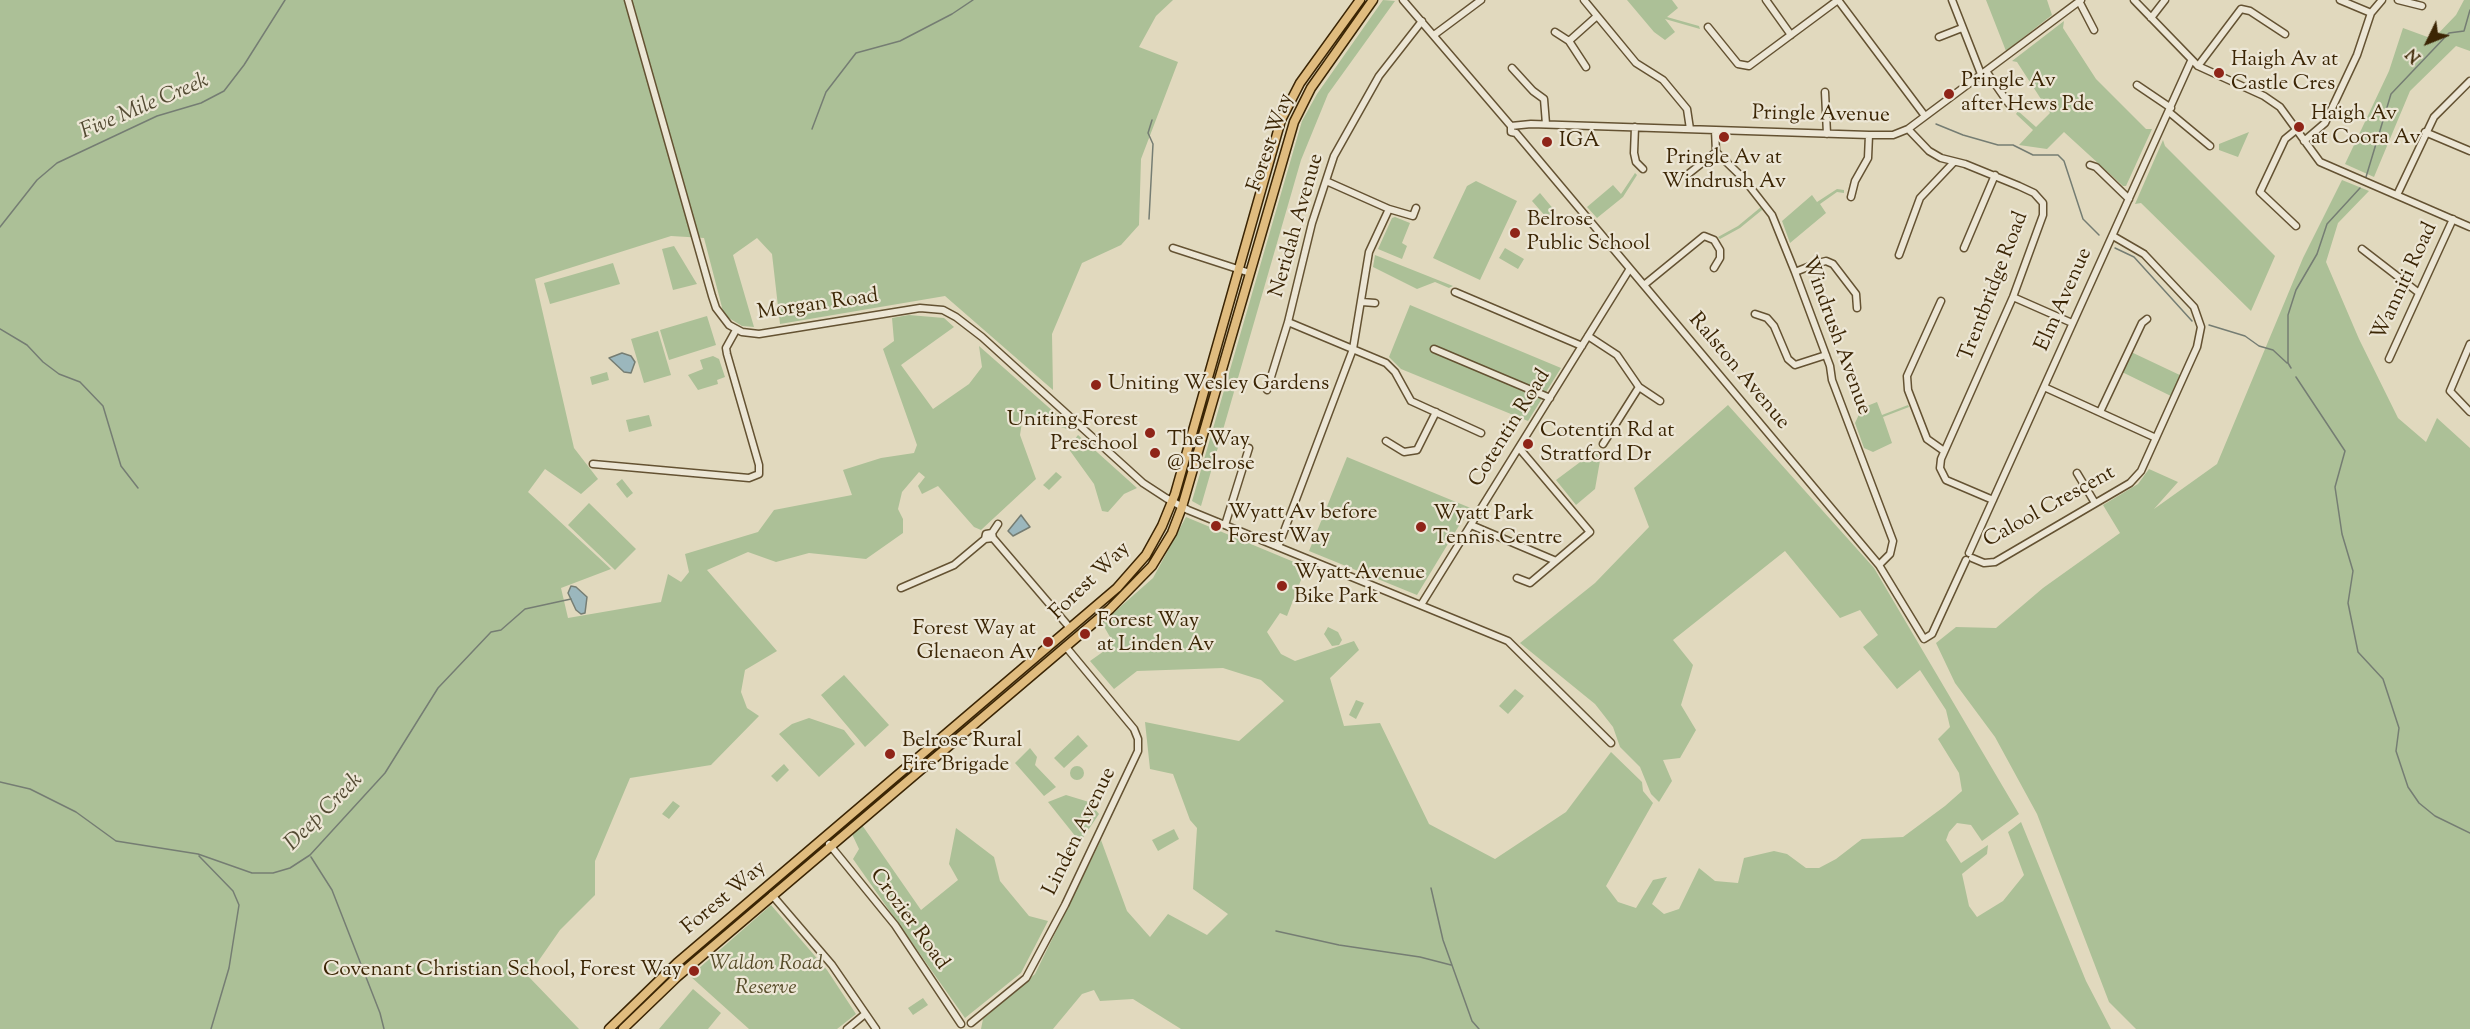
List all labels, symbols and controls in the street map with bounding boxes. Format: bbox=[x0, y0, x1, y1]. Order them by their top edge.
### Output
north arrow bbox=[2398, 12, 2458, 72]
text: N bbox=[2402, 42, 2427, 67]
place label: Haigh Av at Castle Cres bbox=[2231, 48, 2338, 98]
marker: Haigh Av at Castle Cres bbox=[2212, 66, 2226, 80]
water label: Five Mile Creek bbox=[77, 69, 213, 147]
place label: Pringle Av after Hews Pde bbox=[1961, 69, 2094, 119]
marker: Pringle Av after Hews Pde bbox=[1942, 87, 1956, 101]
street label: Forest Way bbox=[1243, 91, 1301, 195]
street label: Pringle Avenue bbox=[1752, 102, 1890, 130]
place label: Haigh Av at Coora Av bbox=[2311, 102, 2420, 152]
marker: Haigh Av at Coora Av bbox=[2292, 120, 2306, 134]
place label: IGA bbox=[1559, 129, 1600, 155]
marker: Pringle Av at Windrush Av bbox=[1717, 130, 1731, 144]
marker: IGA bbox=[1540, 135, 1554, 149]
place label: Pringle Av at Windrush Av bbox=[1662, 146, 1786, 196]
street label: Neridah Avenue bbox=[1265, 151, 1331, 301]
place label: Belrose Public School bbox=[1527, 208, 1650, 258]
street label: Trentbridge Road bbox=[1955, 209, 2035, 365]
street label: Wanniti Road bbox=[2368, 219, 2444, 345]
marker: Belrose Public School bbox=[1508, 226, 1522, 240]
street label: Elm Avenue bbox=[2031, 244, 2099, 356]
street label: Windrush Avenue bbox=[1795, 253, 1875, 419]
street label: Morgan Road bbox=[756, 285, 880, 327]
street label: Ralston Avenue bbox=[1682, 309, 1794, 435]
street label: Cotentin Road bbox=[1465, 365, 1557, 493]
place label: Uniting Wesley Gardens bbox=[1108, 372, 1329, 398]
marker: Uniting Wesley Gardens bbox=[1089, 378, 1103, 392]
place label: Uniting Forest Preschool bbox=[1007, 408, 1138, 458]
place label: Cotentin Rd at Stratford Dr bbox=[1540, 419, 1674, 469]
marker: Uniting Forest Preschool bbox=[1143, 426, 1157, 440]
place label: The Way @ Belrose bbox=[1167, 428, 1255, 478]
marker: Cotentin Rd at Stratford Dr bbox=[1521, 437, 1535, 451]
marker: The Way @ Belrose bbox=[1148, 446, 1162, 460]
street label: Calool Crescent bbox=[1980, 461, 2120, 555]
place label: Wyatt Av before Forest Way bbox=[1228, 501, 1377, 551]
place label: Wyatt Park Tennis Centre bbox=[1433, 502, 1562, 552]
marker: Wyatt Av before Forest Way bbox=[1209, 519, 1223, 533]
marker: Wyatt Park Tennis Centre bbox=[1414, 520, 1428, 534]
street label: Forest Way bbox=[1045, 537, 1137, 627]
place label: Wyatt Avenue Bike Park bbox=[1294, 561, 1425, 611]
marker: Wyatt Avenue Bike Park bbox=[1275, 579, 1289, 593]
place label: Forest Way at Linden Av bbox=[1097, 609, 1214, 659]
place label: Forest Way at Glenaeon Av bbox=[913, 617, 1036, 667]
marker: Forest Way at Linden Av bbox=[1078, 627, 1092, 641]
marker: Forest Way at Glenaeon Av bbox=[1041, 635, 1055, 649]
place label: Belrose Rural Fire Brigade bbox=[902, 729, 1022, 779]
marker: Belrose Rural Fire Brigade bbox=[883, 747, 897, 761]
street label: Linden Avenue bbox=[1039, 764, 1123, 900]
water label: Deep Creek bbox=[280, 768, 370, 858]
street label: Forest Way bbox=[678, 856, 772, 942]
street label: Crozier Road bbox=[863, 864, 953, 976]
park label: Waldon Road Reserve bbox=[709, 952, 823, 1002]
place label: Covenant Christian School, Forest Way bbox=[323, 958, 682, 984]
marker: Covenant Christian School, Forest Way bbox=[687, 964, 701, 978]

